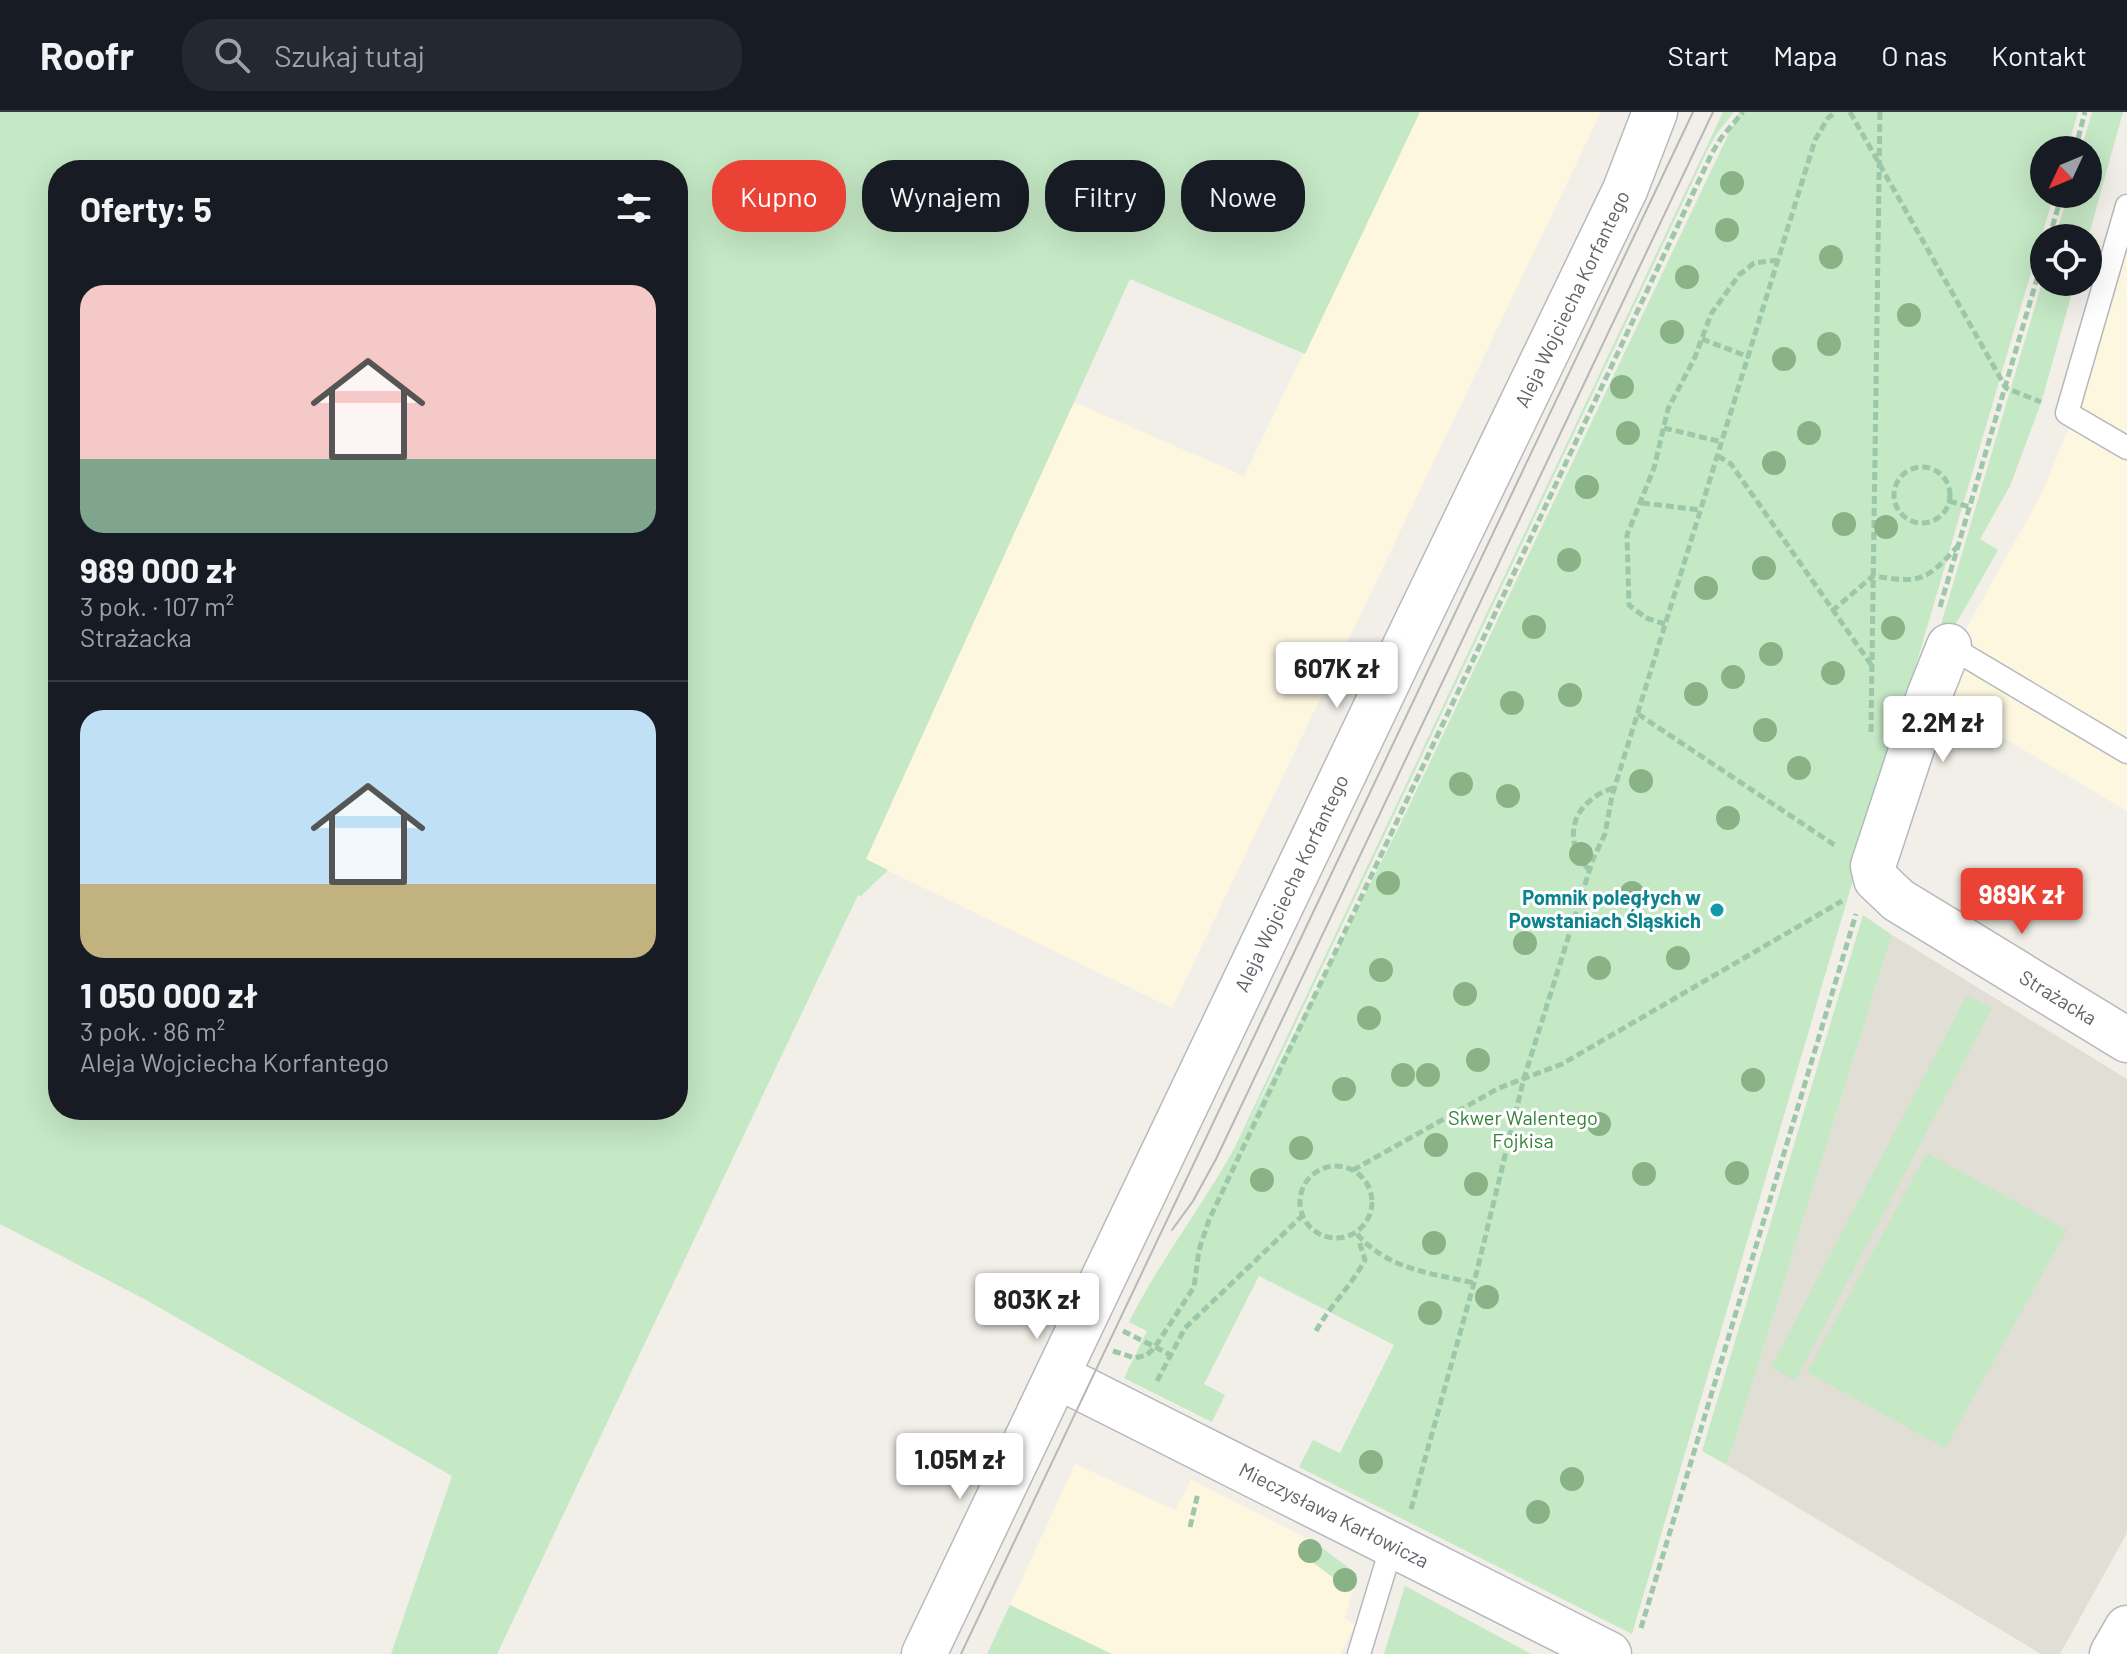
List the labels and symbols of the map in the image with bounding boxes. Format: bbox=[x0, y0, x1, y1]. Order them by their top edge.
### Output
north arrow bbox=[2030, 136, 2102, 208]
street label: Aleja Wojciecha Korfantego bbox=[1509, 186, 1634, 411]
pin: 607K zł bbox=[1263, 642, 1411, 710]
pin: 2.2M zł bbox=[1869, 696, 2017, 764]
street label: Aleja Wojciecha Korfantego bbox=[1229, 770, 1353, 995]
pin: 989K zł bbox=[1948, 868, 2096, 936]
place label: Pomnik poległych w Powstaniach Śląskich bbox=[1509, 885, 1701, 932]
marker: Pomnik poległych w Powstaniach Śląskich bbox=[1708, 901, 1726, 919]
street label: Strażacka bbox=[2015, 964, 2101, 1030]
park label: Skwer Walentego Fojkisa bbox=[1448, 1105, 1598, 1152]
pin: 803K zł bbox=[963, 1273, 1111, 1341]
pin: 1.05M zł bbox=[877, 1433, 1043, 1501]
street label: Mieczysława Karłowicza bbox=[1235, 1457, 1433, 1572]

